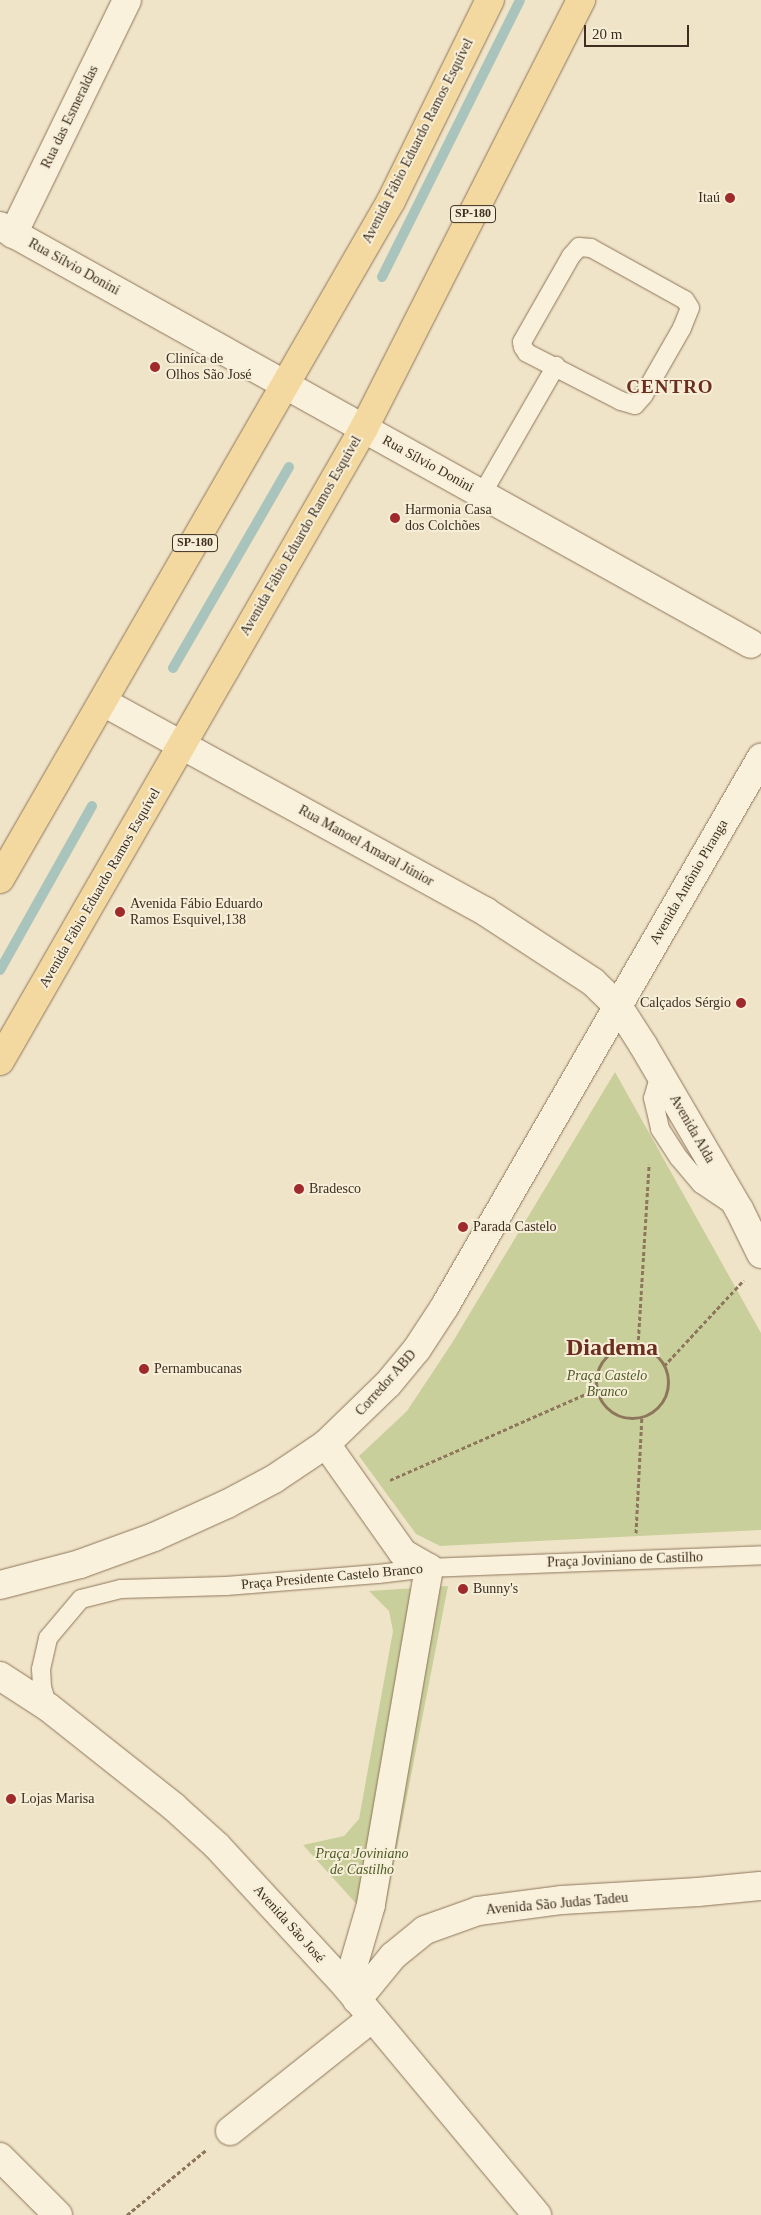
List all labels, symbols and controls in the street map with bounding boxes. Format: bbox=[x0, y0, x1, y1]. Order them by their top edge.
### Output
scale bar bbox=[586, 15, 691, 47]
text: 20 m bbox=[592, 26, 622, 42]
street label: Avenida Fábio Eduardo Ramos Esquível bbox=[359, 36, 477, 246]
street label: Rua das Esmeraldas bbox=[38, 63, 102, 171]
place label: Itaú bbox=[698, 190, 720, 206]
marker: Itaú bbox=[724, 192, 736, 204]
road number: SP-180 bbox=[449, 204, 497, 223]
street label: Rua Sílvio Donini bbox=[25, 235, 123, 299]
place label: Cliníca de Olhos São José bbox=[166, 351, 252, 384]
marker: Cliníca de Olhos São José bbox=[148, 360, 162, 374]
district label: CENTRO bbox=[626, 376, 714, 398]
street label: Rua Sílvio Donini bbox=[379, 432, 477, 496]
street label: Avenida Fábio Eduardo Ramos Esquível bbox=[237, 433, 365, 639]
place label: Harmonia Casa dos Colchões bbox=[405, 502, 492, 534]
marker: Harmonia Casa dos Colchões bbox=[389, 512, 401, 524]
road number: SP-180 bbox=[171, 534, 219, 552]
street label: Avenida Fábio Eduardo Ramos Esquível bbox=[36, 785, 164, 991]
street label: Rua Manoel Amaral Júnior bbox=[295, 802, 437, 890]
street label: Avenida Antônio Piranga bbox=[646, 816, 732, 948]
place label: Avenida Fábio Eduardo Ramos Esquivel,138 bbox=[130, 896, 263, 929]
marker: Avenida Fábio Eduardo Ramos Esquivel,138 bbox=[114, 906, 126, 918]
place label: Calçados Sérgio bbox=[640, 995, 731, 1011]
marker: Calçados Sérgio bbox=[735, 997, 747, 1009]
street label: Avenida Alda bbox=[665, 1091, 719, 1167]
place label: Bradesco bbox=[309, 1181, 361, 1197]
marker: Bradesco bbox=[293, 1183, 305, 1195]
place label: Parada Castelo bbox=[473, 1219, 557, 1235]
marker: Parada Castelo bbox=[457, 1221, 469, 1233]
district label: Diadema bbox=[566, 1334, 658, 1362]
street label: Corredor ABD bbox=[352, 1346, 420, 1420]
place label: Pernambucanas bbox=[154, 1361, 242, 1377]
marker: Pernambucanas bbox=[138, 1363, 150, 1375]
park label: Praça Castelo Branco bbox=[567, 1368, 647, 1400]
street label: Praça Joviniano de Castilho bbox=[547, 1549, 703, 1571]
street label: Praça Presidente Castelo Branco bbox=[240, 1561, 424, 1593]
place label: Bunny's bbox=[473, 1581, 518, 1597]
marker: Bunny's bbox=[457, 1583, 469, 1595]
place label: Lojas Marisa bbox=[21, 1791, 94, 1807]
marker: Lojas Marisa bbox=[5, 1793, 17, 1805]
park label: Praça Joviniano de Castilho bbox=[316, 1846, 408, 1878]
street label: Avenida São José bbox=[250, 1882, 328, 1966]
street label: Avenida São Judas Tadeu bbox=[485, 1889, 629, 1919]

